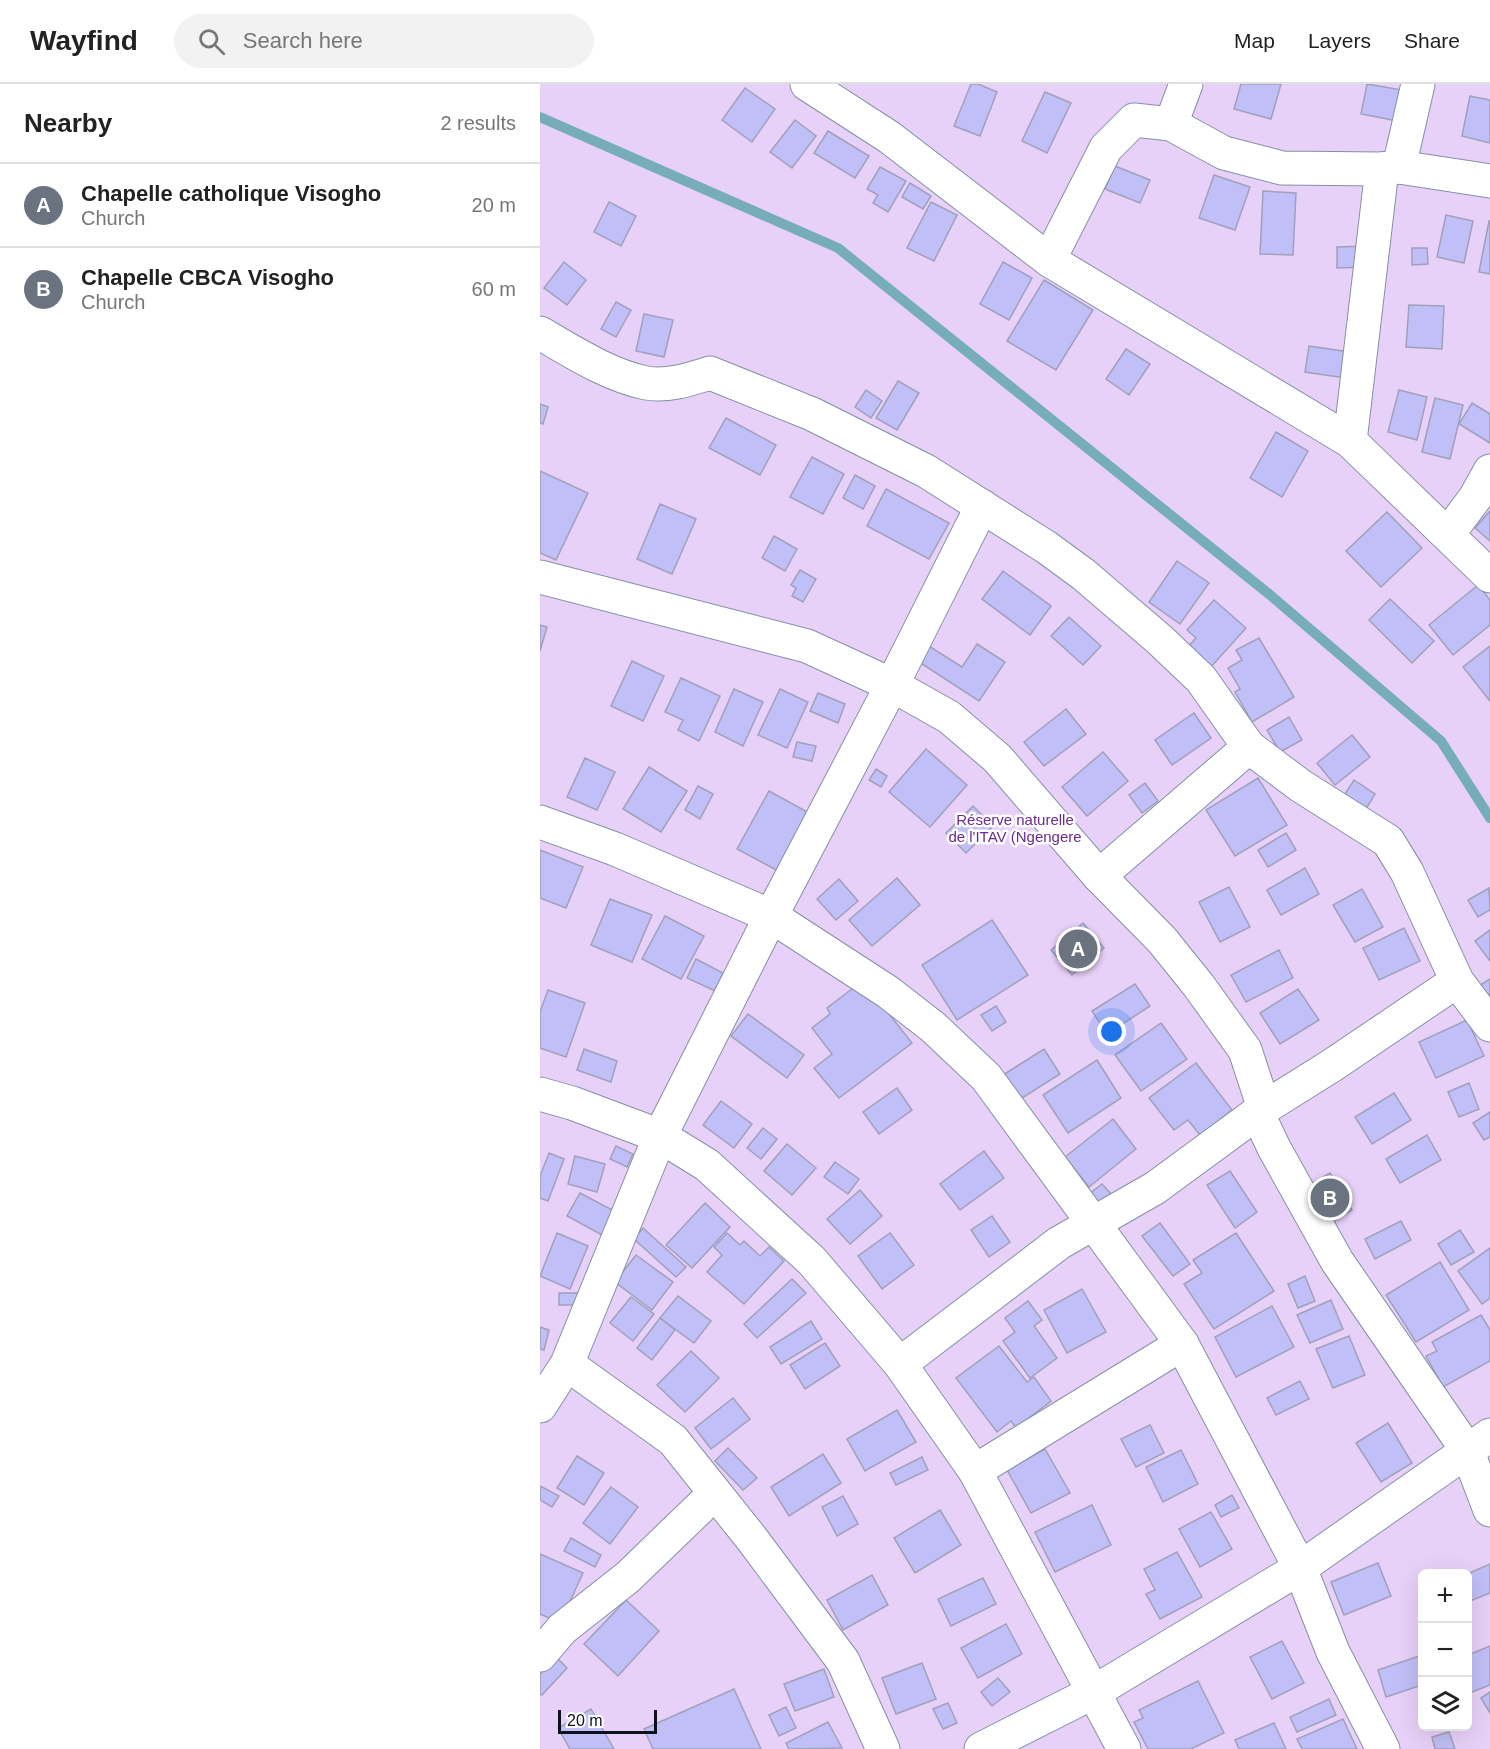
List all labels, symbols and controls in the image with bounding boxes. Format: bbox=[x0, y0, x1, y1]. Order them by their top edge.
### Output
search box bbox=[174, 14, 594, 68]
text: Wayfind bbox=[30, 25, 138, 56]
icon: search bbox=[195, 25, 228, 58]
text: Search here bbox=[243, 28, 363, 53]
text: Map bbox=[1234, 29, 1275, 52]
text: Layers bbox=[1308, 29, 1371, 52]
text: Share bbox=[1404, 29, 1460, 52]
text: Nearby bbox=[24, 108, 112, 138]
text: 2 results bbox=[440, 112, 516, 134]
text: Chapelle catholique Visogho bbox=[81, 181, 381, 206]
text: A bbox=[36, 194, 51, 216]
text: 20 m bbox=[472, 194, 516, 216]
text: Church bbox=[81, 207, 145, 229]
text: Chapelle CBCA Visogho bbox=[81, 265, 334, 290]
text: B bbox=[36, 278, 51, 300]
text: 60 m bbox=[472, 278, 516, 300]
text: Church bbox=[81, 291, 145, 313]
park label: Réserve naturelle de l'ITAV (Ngengere bbox=[948, 811, 1082, 845]
pin: A bbox=[1058, 926, 1098, 972]
your location bbox=[1097, 1017, 1126, 1046]
pin: B bbox=[1310, 1176, 1350, 1220]
map controls bbox=[1418, 1569, 1472, 1731]
button: + bbox=[1418, 1569, 1472, 1623]
button: − bbox=[1418, 1623, 1472, 1677]
button: layers bbox=[1418, 1677, 1472, 1731]
scale bar bbox=[558, 1707, 657, 1734]
text: 20 m bbox=[567, 1712, 603, 1729]

